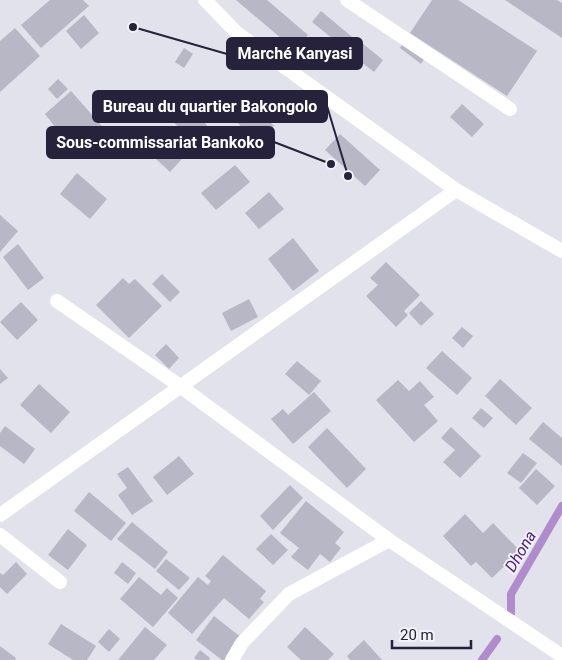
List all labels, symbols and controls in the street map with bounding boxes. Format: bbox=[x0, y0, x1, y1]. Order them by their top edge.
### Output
callout: Marché Kanyasi bbox=[227, 38, 362, 69]
text: Marché Kanyasi bbox=[238, 44, 352, 63]
callout: Bureau du quartier Bakongolo bbox=[93, 91, 327, 122]
text: Bureau du quartier Bakongolo bbox=[103, 97, 317, 116]
callout: Sous-commissariat Bankoko bbox=[47, 127, 274, 158]
text: Sous-commissariat Bankoko bbox=[56, 133, 264, 152]
water label: Dhona bbox=[501, 527, 540, 575]
scale bar bbox=[392, 618, 471, 650]
text: 20 m bbox=[400, 626, 434, 644]

